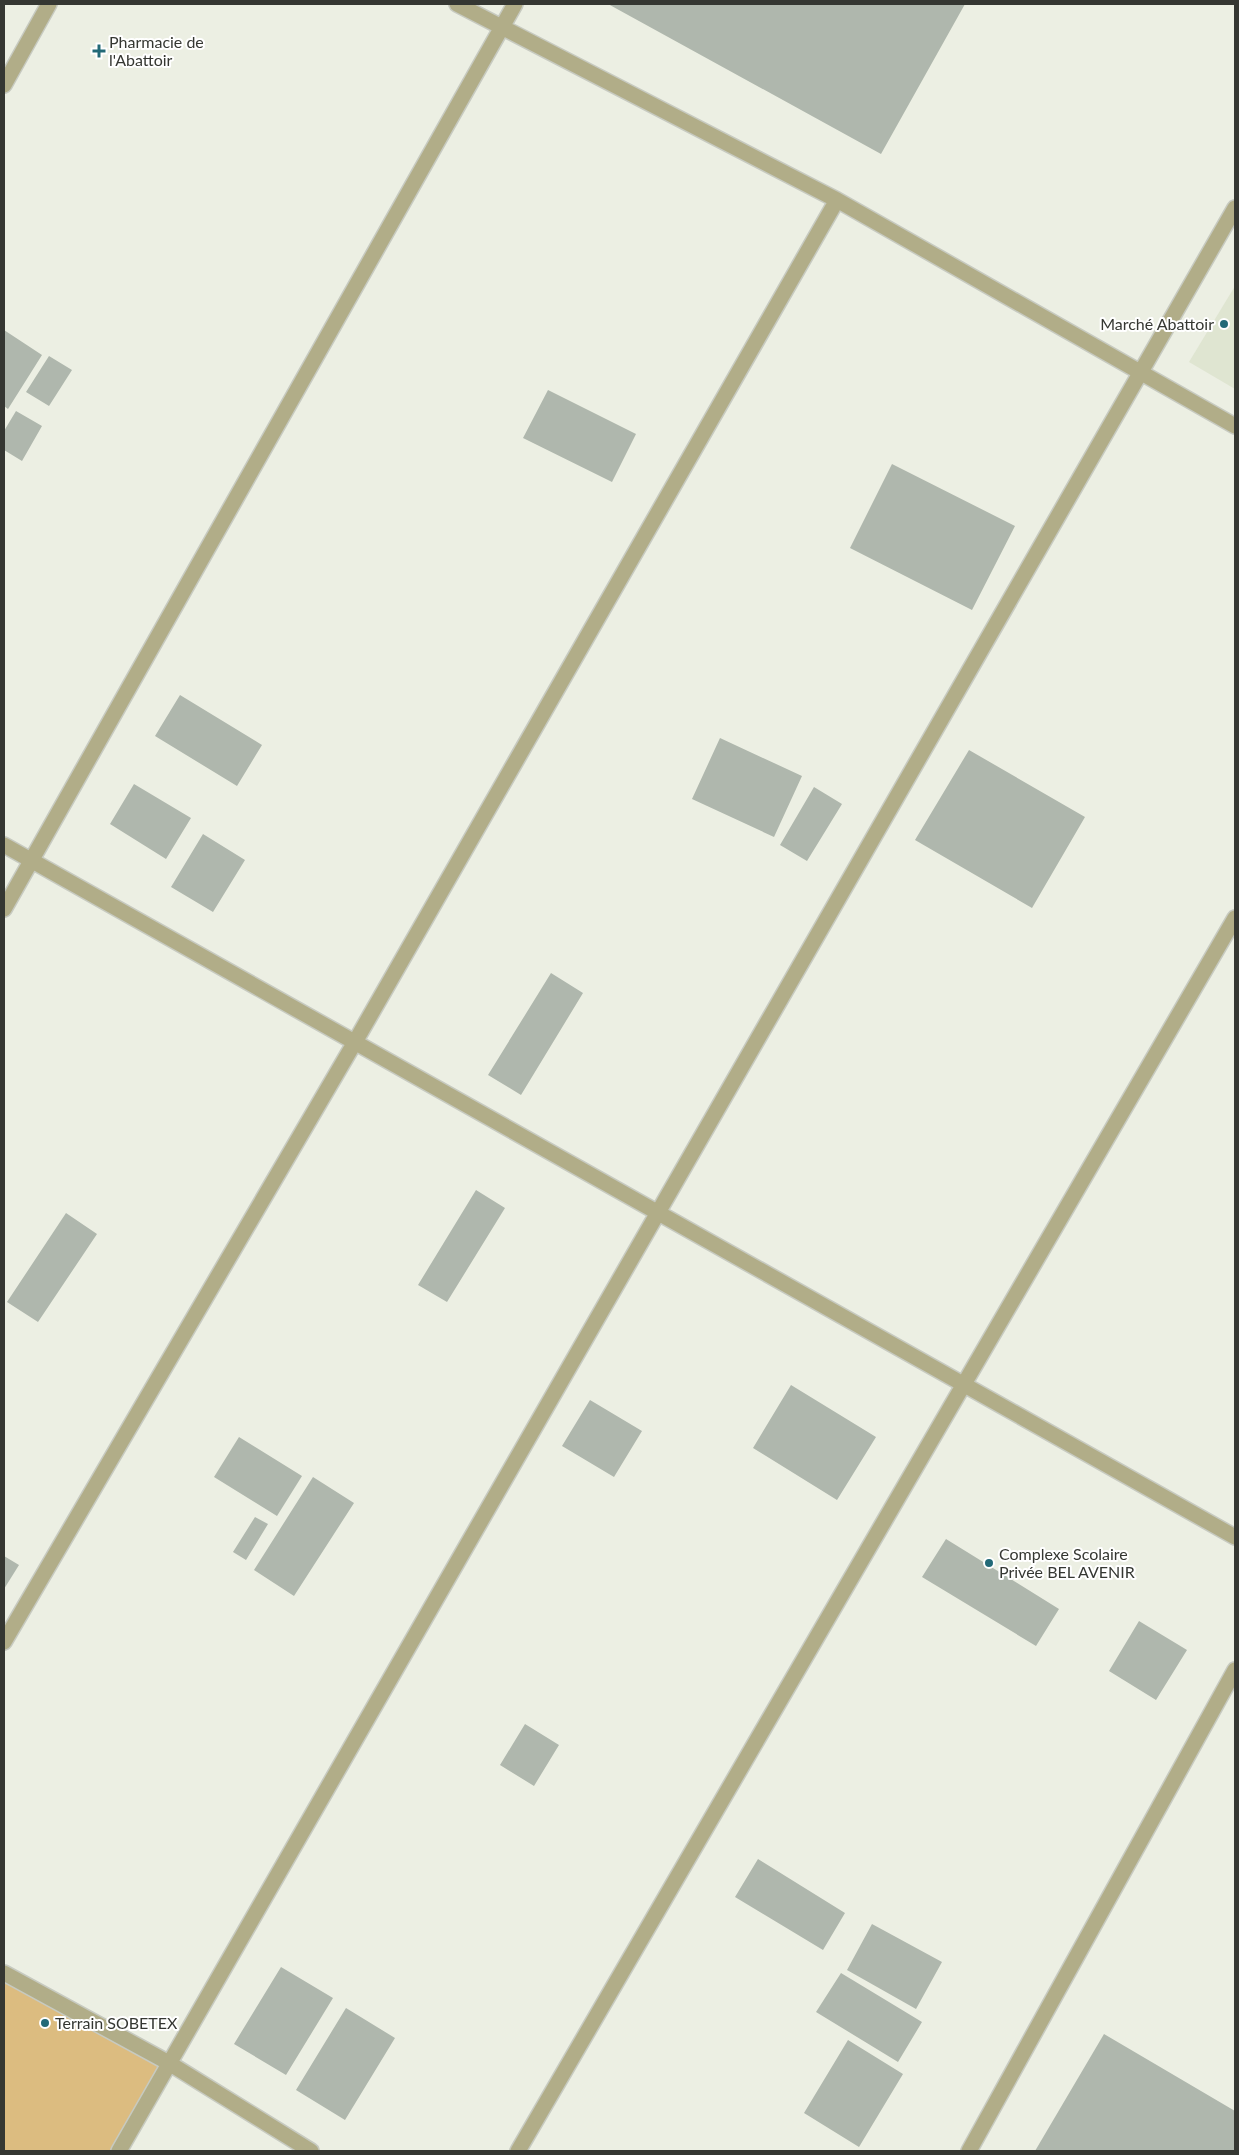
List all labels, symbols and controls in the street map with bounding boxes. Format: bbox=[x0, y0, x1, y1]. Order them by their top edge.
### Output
place label: Pharmacie de l'Abattoir bbox=[109, 32, 204, 69]
marker: Pharmacie de l'Abattoir bbox=[93, 45, 105, 57]
place label: Marché Abattoir bbox=[1100, 314, 1214, 333]
marker: Marché Abattoir bbox=[1218, 318, 1230, 330]
place label: Complexe Scolaire Privée BEL AVENIR bbox=[999, 1544, 1135, 1581]
marker: Complexe Scolaire Privée BEL AVENIR bbox=[983, 1557, 995, 1569]
place label: Terrain SOBETEX bbox=[55, 2013, 178, 2032]
marker: Terrain SOBETEX bbox=[39, 2017, 51, 2029]

